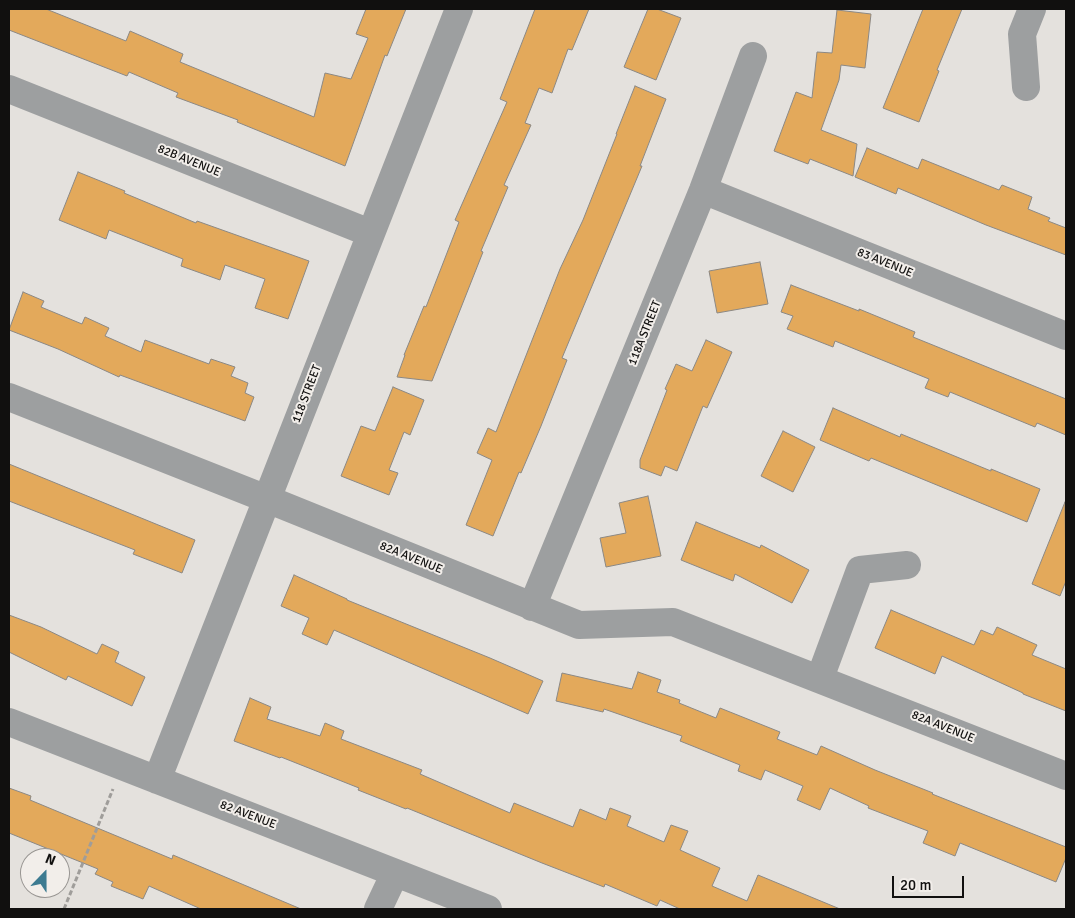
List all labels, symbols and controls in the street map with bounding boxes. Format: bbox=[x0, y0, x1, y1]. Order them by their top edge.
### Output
street label: 82B AVENUE bbox=[156, 142, 222, 180]
street label: 83 AVENUE bbox=[855, 245, 915, 281]
street label: 118A STREET bbox=[626, 299, 664, 367]
street label: 118 STREET bbox=[289, 363, 325, 425]
street label: 82A AVENUE bbox=[378, 539, 444, 577]
street label: 82A AVENUE bbox=[910, 708, 976, 746]
street label: 82 AVENUE bbox=[218, 798, 278, 832]
north arrow bbox=[20, 848, 70, 898]
text: N bbox=[43, 850, 58, 869]
scale bar bbox=[895, 866, 968, 898]
text: 20 m bbox=[900, 876, 931, 894]

